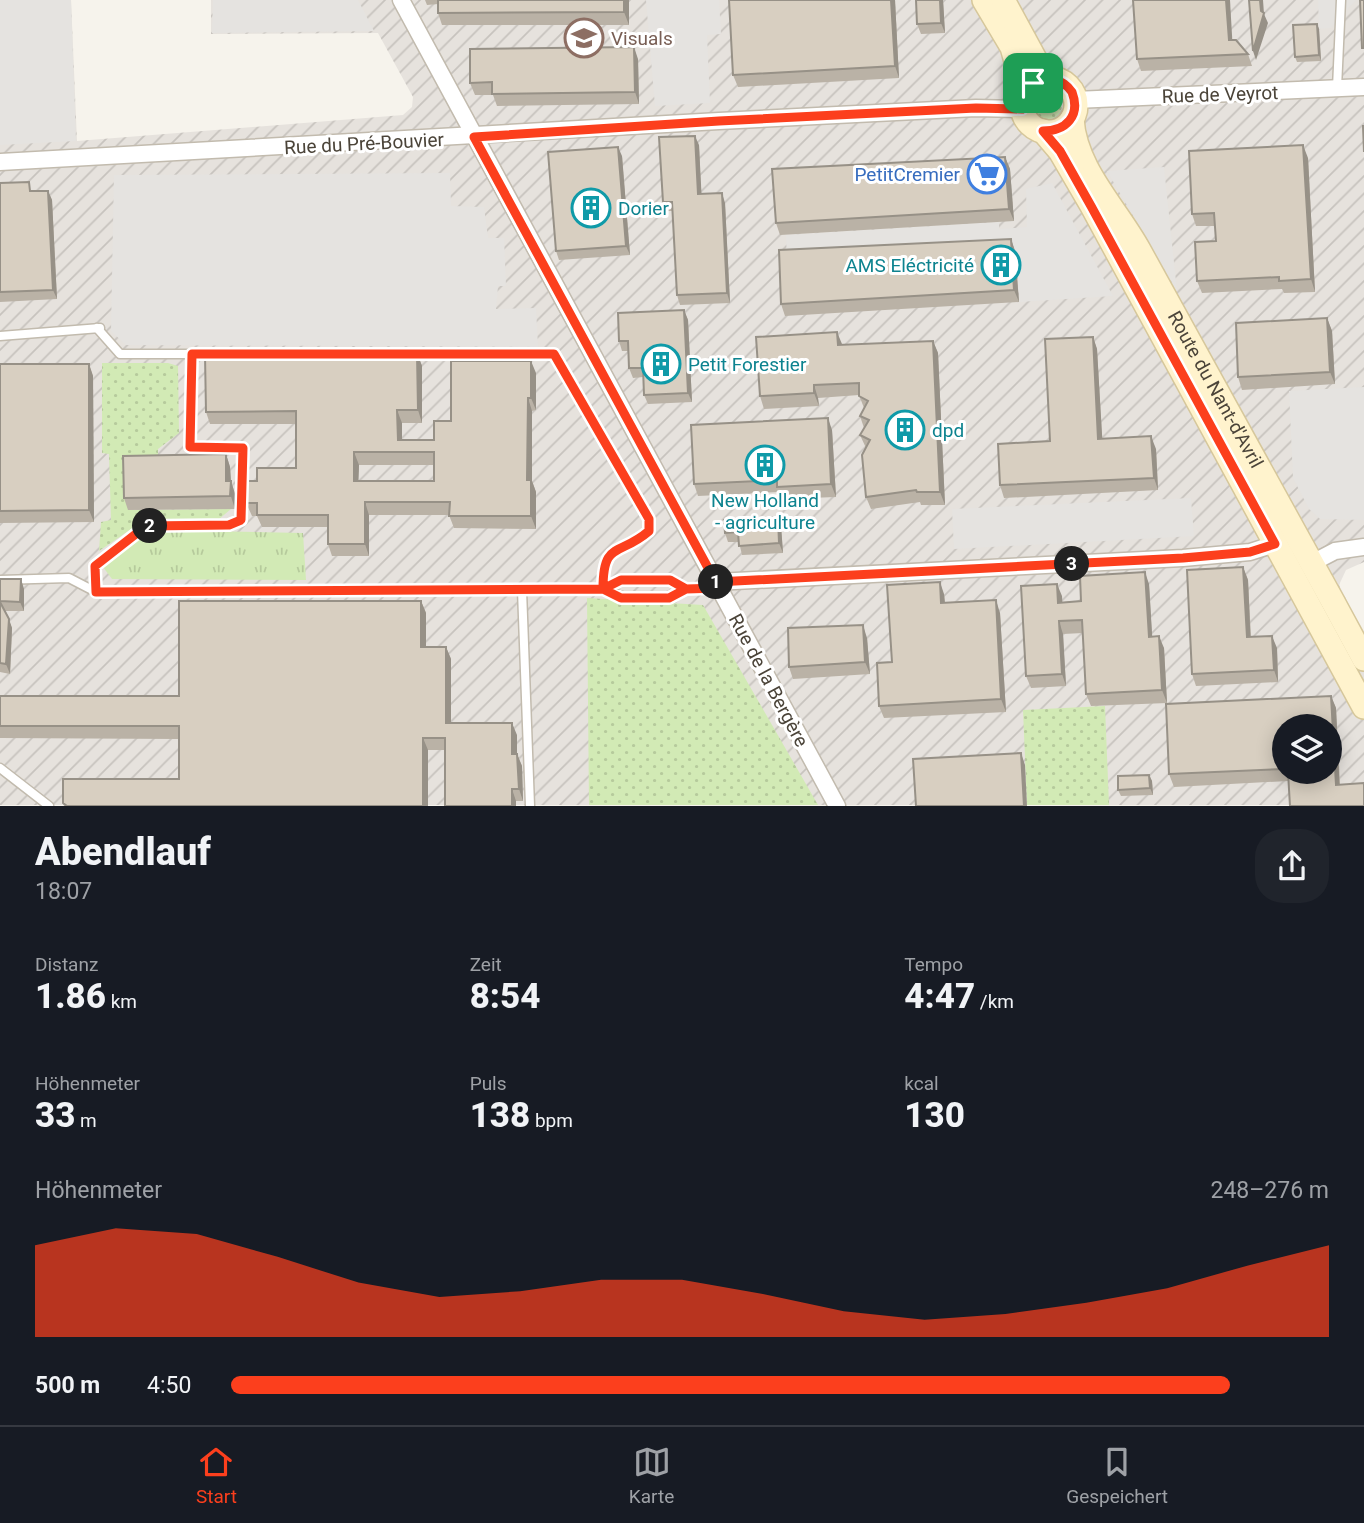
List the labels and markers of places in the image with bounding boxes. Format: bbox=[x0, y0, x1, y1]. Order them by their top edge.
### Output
school or university icon: Visuals bbox=[563, 17, 605, 59]
place label: Visuals bbox=[611, 27, 673, 50]
pin bbox=[1003, 53, 1063, 113]
supermarket icon: PetitCremier bbox=[966, 153, 1008, 195]
place label: PetitCremier bbox=[855, 163, 961, 186]
building icon: Dorier bbox=[570, 187, 612, 229]
place label: Dorier bbox=[618, 197, 669, 220]
building icon: AMS Eléctricité bbox=[980, 244, 1022, 286]
place label: AMS Eléctricité bbox=[845, 254, 974, 277]
building icon: Petit Forestier bbox=[640, 343, 682, 385]
place label: Petit Forestier bbox=[688, 353, 807, 376]
building icon: dpd bbox=[884, 409, 926, 451]
place label: dpd bbox=[932, 419, 964, 442]
building icon: New Holland - agriculture bbox=[744, 444, 786, 486]
place label: New Holland - agriculture bbox=[711, 489, 819, 534]
pin: 2 bbox=[132, 508, 168, 544]
pin: 3 bbox=[1054, 546, 1090, 582]
pin: 1 bbox=[698, 564, 734, 600]

